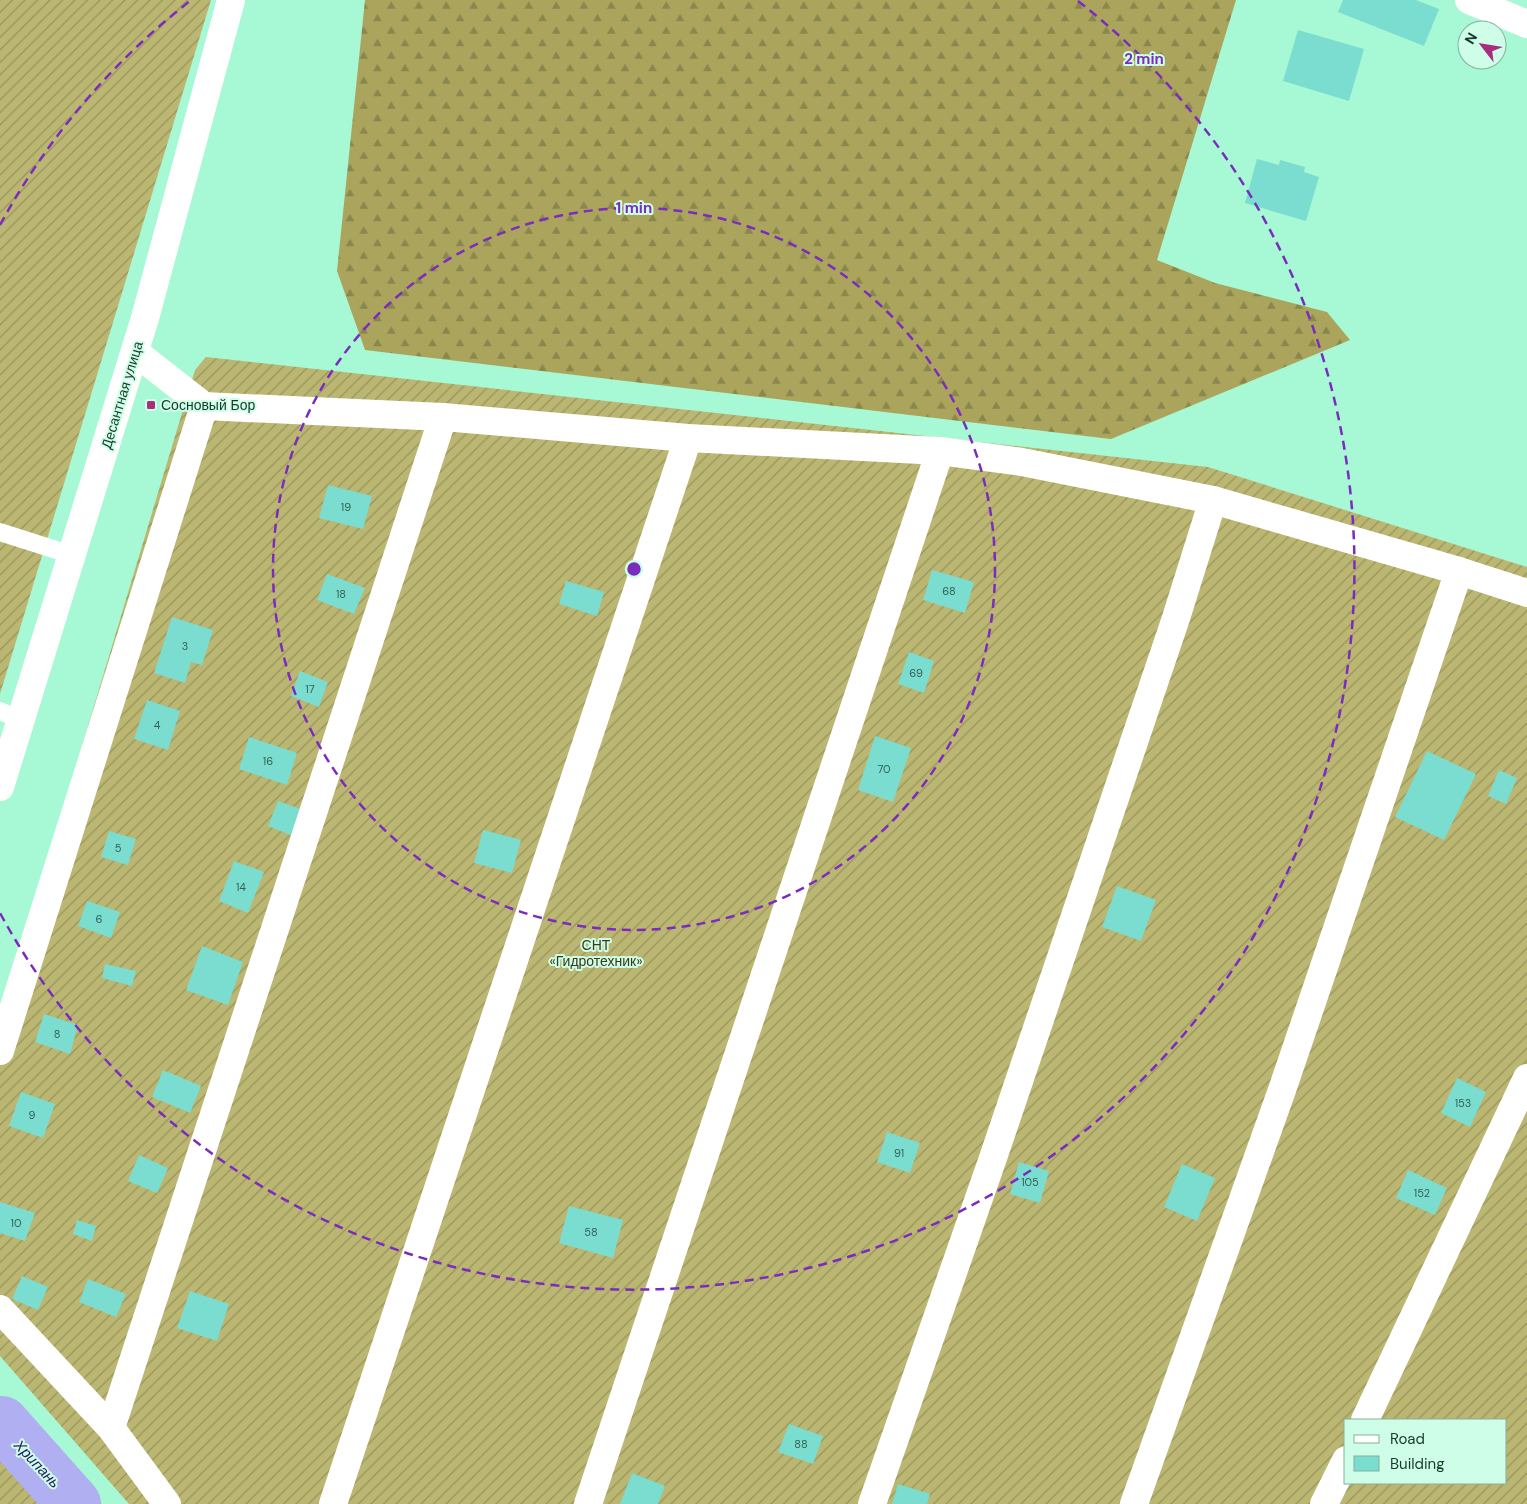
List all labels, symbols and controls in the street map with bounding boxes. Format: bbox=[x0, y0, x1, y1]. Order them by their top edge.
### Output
north arrow bbox=[1457, 20, 1507, 70]
text: N bbox=[1461, 29, 1481, 47]
text: 2 min bbox=[1124, 49, 1164, 69]
text: 1 min bbox=[616, 198, 652, 218]
street label: Десантная улица bbox=[97, 339, 147, 451]
place label: Сосновый Бор bbox=[161, 396, 255, 414]
marker: Сосновый Бор bbox=[145, 399, 157, 411]
house number: 19 bbox=[341, 500, 351, 514]
centre of rings bbox=[625, 560, 643, 578]
house number: 68 bbox=[942, 584, 956, 598]
house number: 18 bbox=[336, 587, 346, 601]
house number: 3 bbox=[182, 639, 188, 653]
house number: 69 bbox=[909, 666, 923, 680]
house number: 17 bbox=[305, 682, 315, 696]
house number: 4 bbox=[154, 718, 161, 732]
house number: 16 bbox=[263, 754, 273, 768]
house number: 70 bbox=[877, 762, 891, 776]
house number: 5 bbox=[115, 841, 122, 855]
house number: 14 bbox=[236, 880, 246, 894]
house number: 6 bbox=[96, 912, 103, 926]
park label: СНТ «Гидротехник» bbox=[549, 936, 643, 970]
house number: 8 bbox=[54, 1027, 60, 1041]
house number: 153 bbox=[1455, 1096, 1471, 1110]
house number: 9 bbox=[29, 1108, 36, 1122]
house number: 91 bbox=[894, 1146, 904, 1160]
house number: 105 bbox=[1021, 1175, 1039, 1189]
house number: 152 bbox=[1414, 1186, 1430, 1200]
house number: 10 bbox=[11, 1216, 21, 1230]
house number: 58 bbox=[584, 1225, 598, 1239]
legend bbox=[1344, 1419, 1507, 1484]
text: Road bbox=[1390, 1429, 1425, 1449]
water label: Хрипань bbox=[9, 1435, 65, 1493]
house number: 88 bbox=[794, 1437, 808, 1451]
text: Building bbox=[1390, 1454, 1445, 1474]

